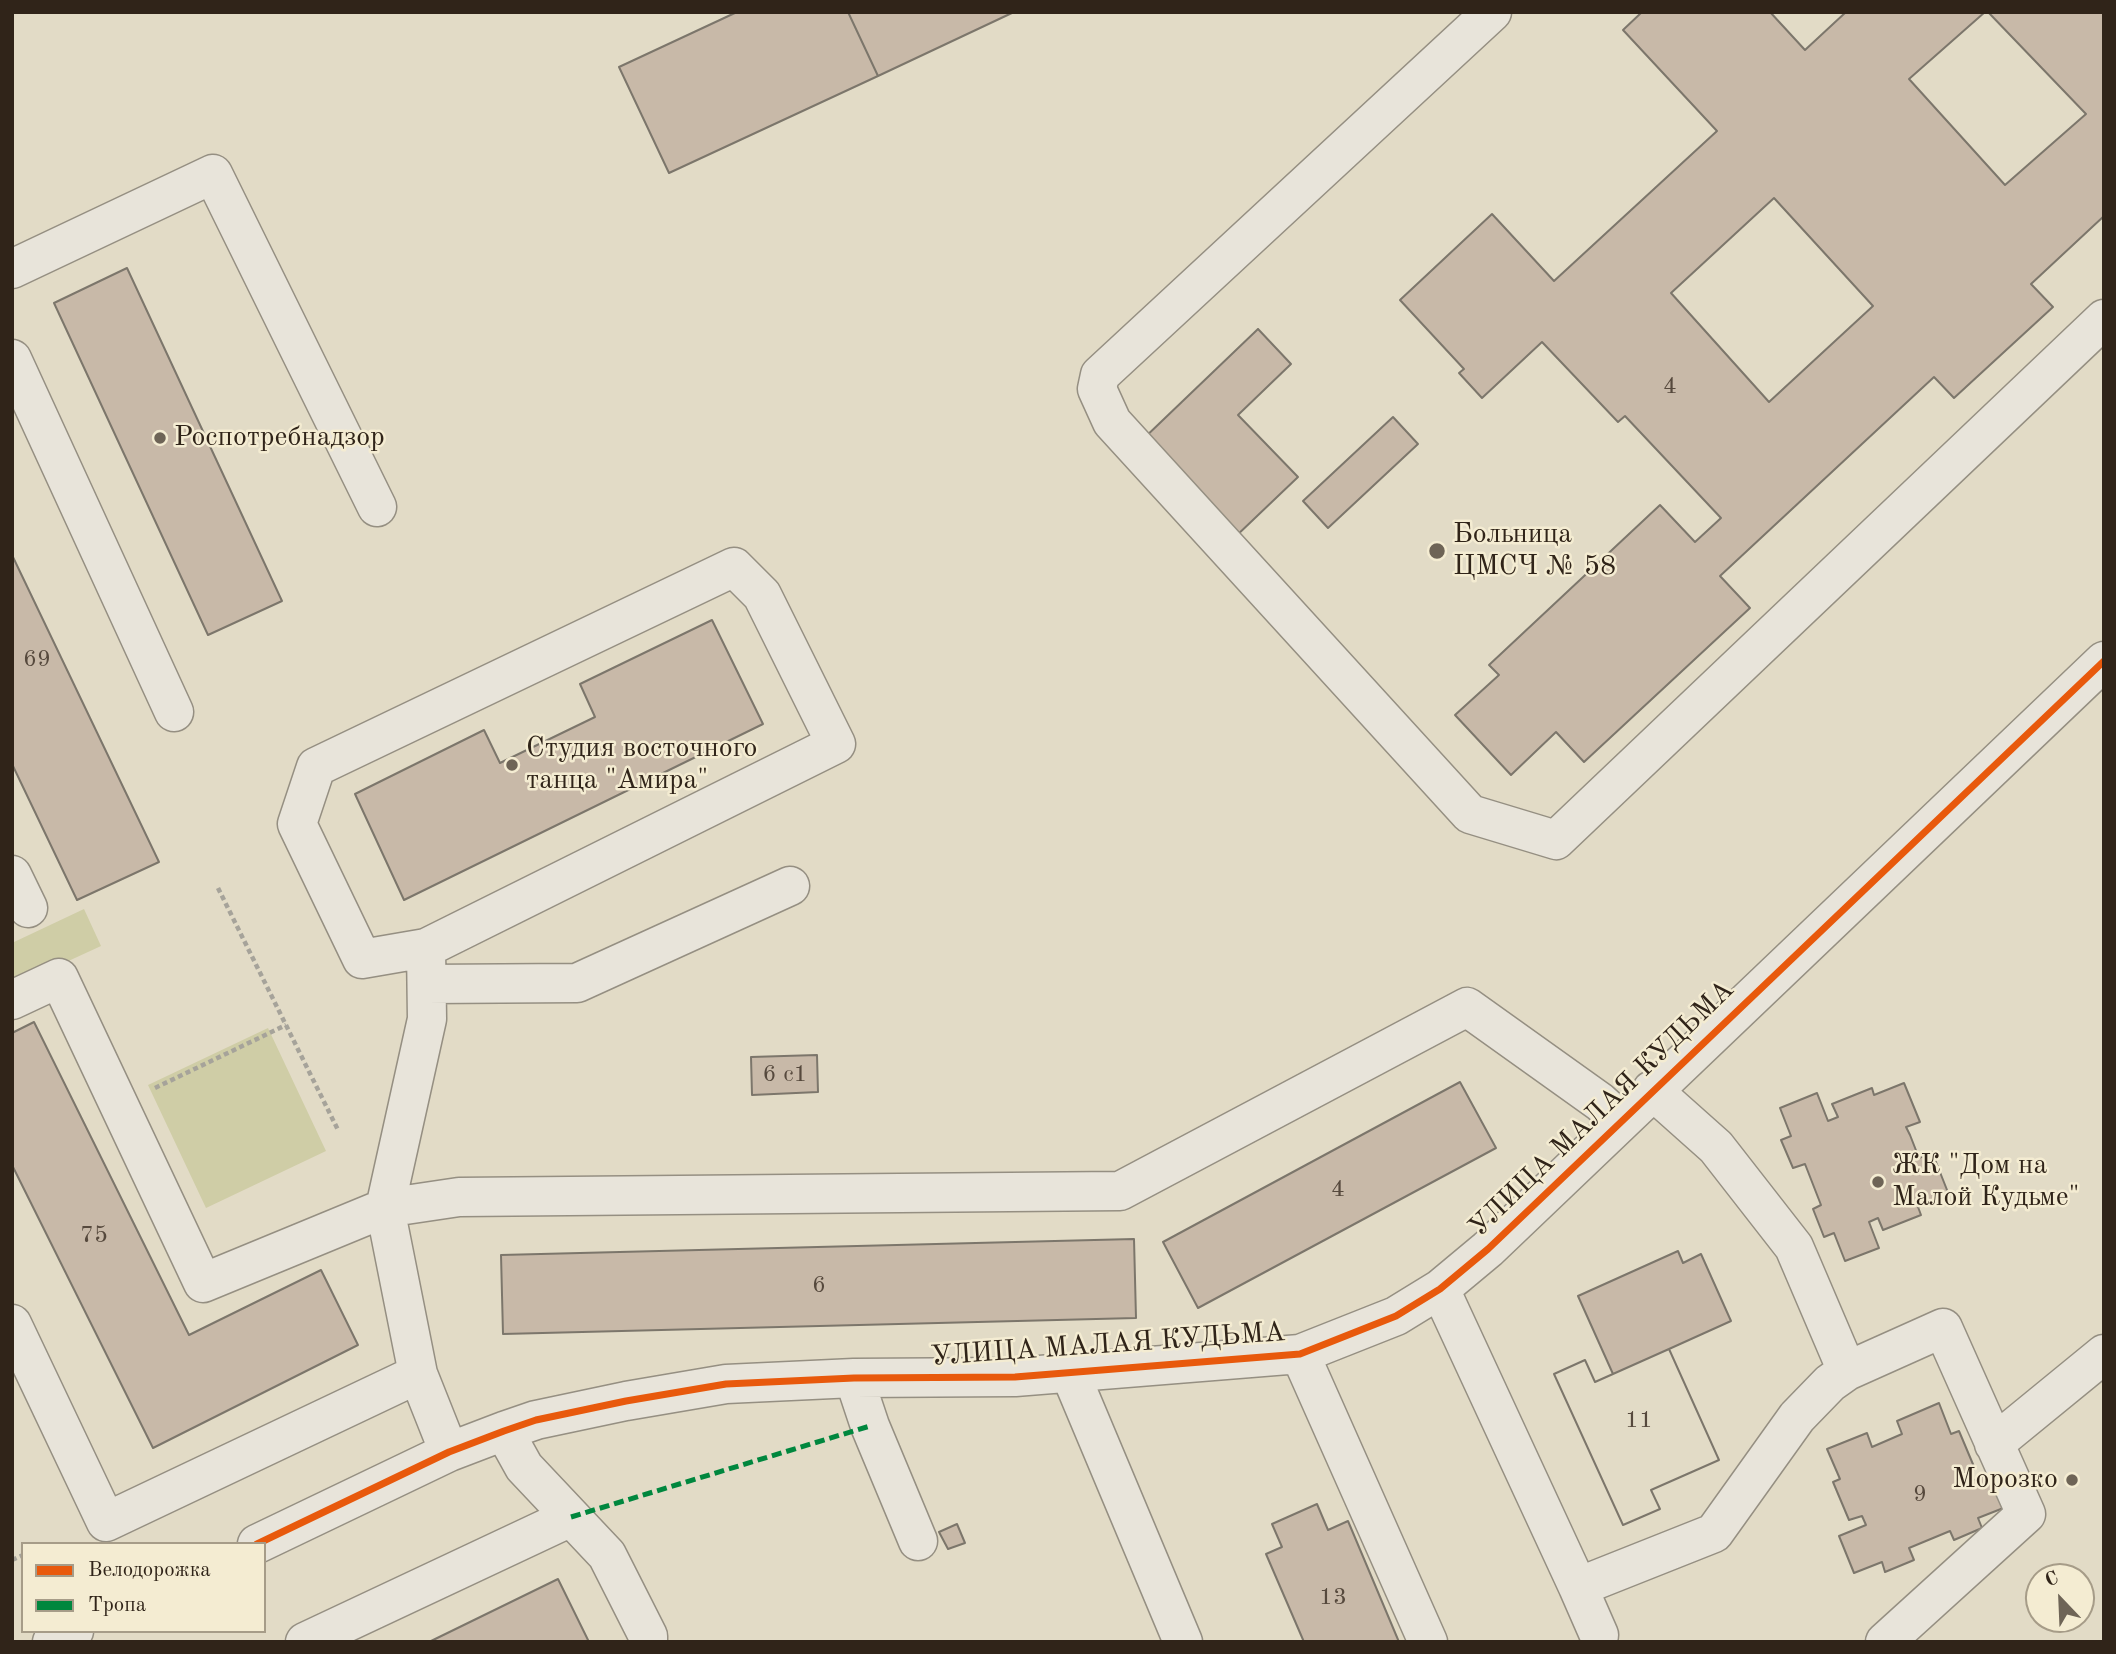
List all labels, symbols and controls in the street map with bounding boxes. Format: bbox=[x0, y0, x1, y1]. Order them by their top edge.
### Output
house number: 4 bbox=[1663, 373, 1677, 401]
place label: Роспотребнадзор bbox=[174, 421, 385, 455]
marker: Роспотребнадзор bbox=[152, 430, 168, 446]
place label: Больница ЦМСЧ № 58 bbox=[1453, 518, 1616, 584]
marker: Больница ЦМСЧ № 58 bbox=[1427, 541, 1447, 561]
house number: 69 bbox=[23, 646, 51, 674]
place label: Студия восточного танца "Амира" bbox=[526, 732, 757, 798]
marker: Студия восточного танца "Амира" bbox=[504, 757, 520, 773]
street label: УЛИЦА МАЛАЯ КУДЬМА bbox=[1462, 973, 1742, 1245]
house number: 6 с1 bbox=[762, 1061, 808, 1089]
place label: ЖК "Дом на Малой Кудьме" bbox=[1892, 1149, 2080, 1215]
marker: ЖК "Дом на Малой Кудьме" bbox=[1870, 1174, 1886, 1190]
house number: 4 bbox=[1331, 1176, 1345, 1204]
house number: 75 bbox=[80, 1222, 108, 1250]
house number: 6 bbox=[812, 1272, 826, 1300]
street label: УЛИЦА МАЛАЯ КУДЬМА bbox=[930, 1316, 1286, 1374]
house number: 11 bbox=[1625, 1407, 1653, 1435]
place label: Морозко bbox=[1952, 1463, 2058, 1497]
marker: Морозко bbox=[2064, 1472, 2080, 1488]
house number: 9 bbox=[1913, 1481, 1927, 1509]
legend bbox=[21, 1542, 266, 1633]
text: Велодорожка bbox=[88, 1560, 211, 1581]
north arrow bbox=[2025, 1563, 2095, 1633]
text: С bbox=[2043, 1569, 2062, 1591]
house number: 13 bbox=[1319, 1584, 1347, 1612]
text: Тропа bbox=[88, 1595, 146, 1616]

